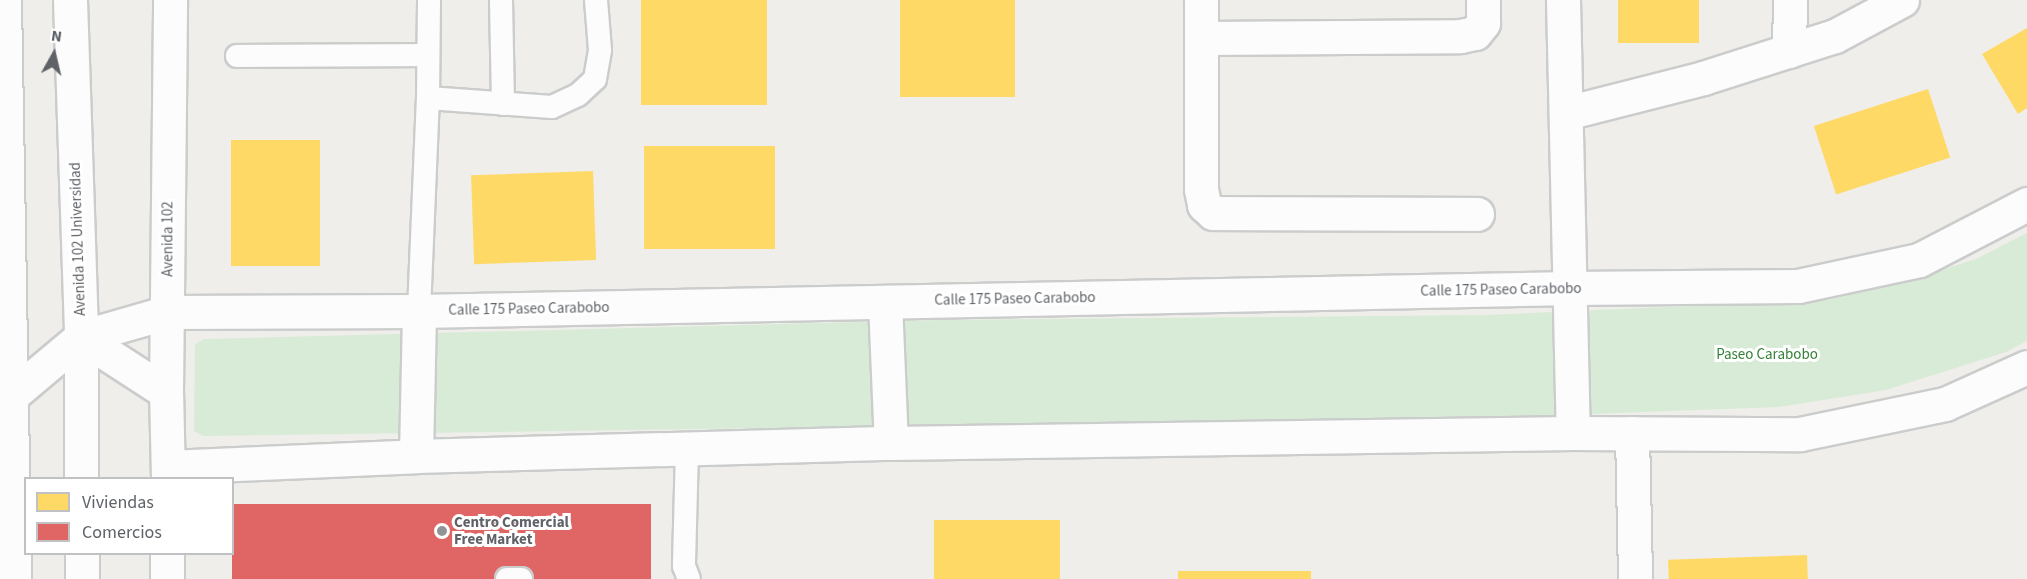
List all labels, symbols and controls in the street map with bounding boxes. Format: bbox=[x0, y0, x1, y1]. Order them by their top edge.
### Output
north arrow bbox=[24, 24, 84, 84]
text: N bbox=[50, 25, 63, 48]
street label: Avenida 102 Universidad bbox=[66, 162, 90, 316]
street label: Avenida 102 bbox=[159, 201, 177, 277]
street label: Calle 175 Paseo Carabobo bbox=[1420, 280, 1582, 300]
street label: Calle 175 Paseo Carabobo bbox=[934, 289, 1096, 309]
street label: Calle 175 Paseo Carabobo bbox=[448, 299, 610, 319]
park label: Paseo Carabobo bbox=[1716, 346, 1818, 364]
legend bbox=[24, 477, 234, 555]
text: Viviendas bbox=[82, 490, 154, 515]
place label: Centro Comercial Free Market bbox=[454, 513, 569, 548]
text: Comercios bbox=[82, 520, 162, 545]
marker: Centro Comercial Free Market bbox=[435, 524, 449, 538]

